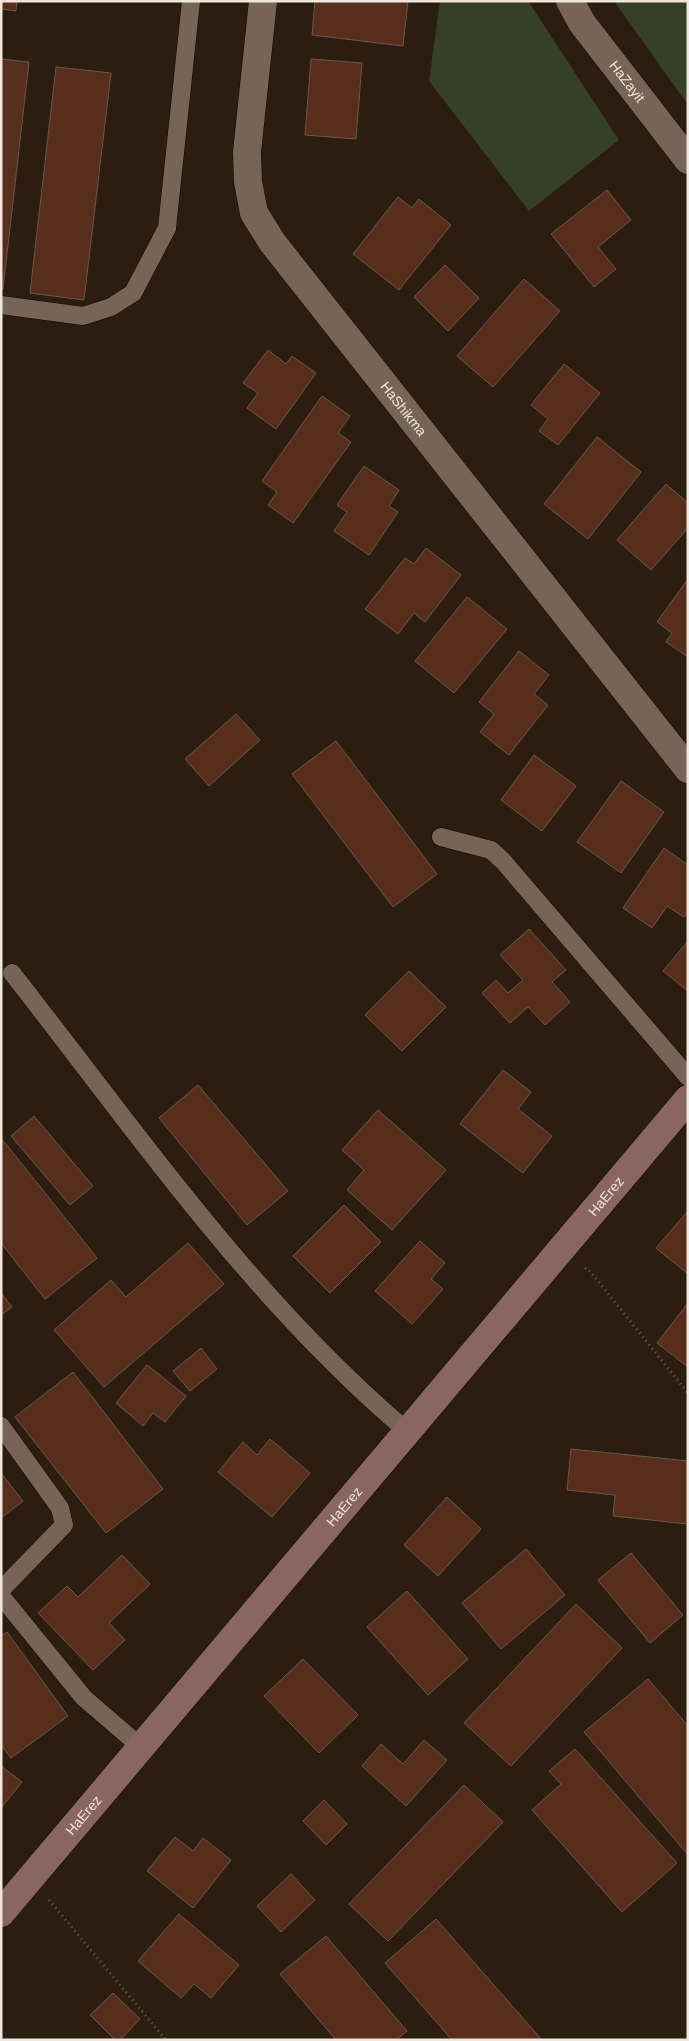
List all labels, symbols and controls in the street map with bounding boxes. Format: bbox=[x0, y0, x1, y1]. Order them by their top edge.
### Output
street label: HaZayit bbox=[606, 57, 648, 106]
street label: HaShikma bbox=[377, 378, 430, 439]
street label: HaErez bbox=[585, 1173, 627, 1219]
street label: HaErez bbox=[323, 1483, 365, 1529]
street label: HaErez bbox=[62, 1792, 105, 1838]

